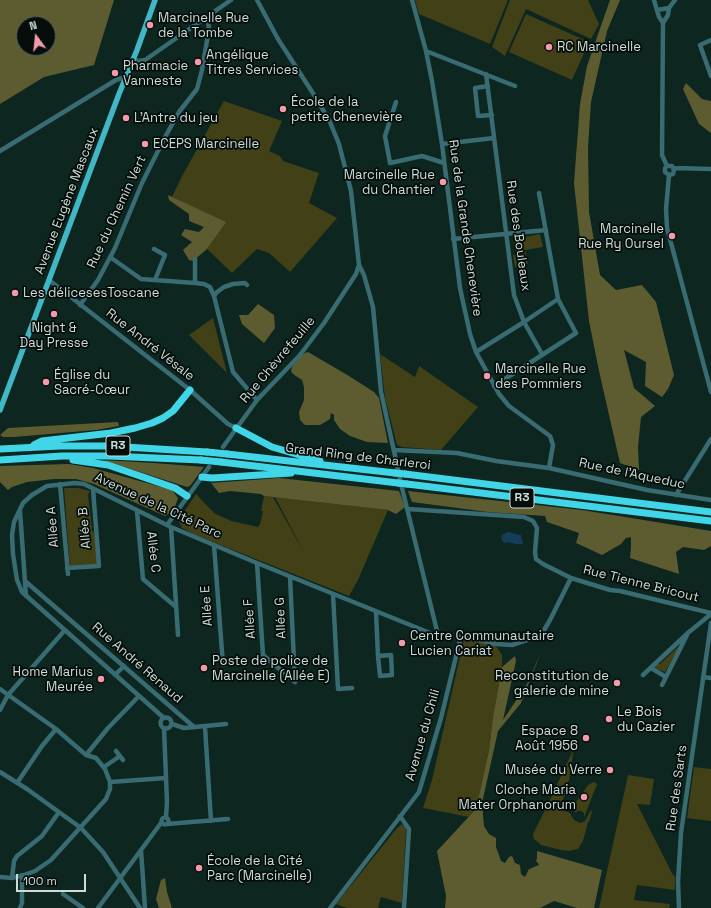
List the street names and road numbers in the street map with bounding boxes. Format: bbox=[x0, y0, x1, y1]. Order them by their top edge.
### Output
street label: Avenue Eugène Mascaux bbox=[32, 125, 102, 277]
street label: Rue de la Grande Chenevière bbox=[445, 139, 485, 317]
street label: Rue du Chemin Vert bbox=[84, 153, 150, 271]
street label: Rue des Bouleaux bbox=[502, 180, 534, 292]
street label: Rue André Vésale bbox=[103, 306, 197, 384]
street label: Rue Chèvrefeuille bbox=[237, 313, 319, 407]
road number: R3 bbox=[106, 436, 130, 456]
street label: Grand Ring de Charleroi bbox=[284, 440, 432, 474]
street label: Rue de l'Aqueduc bbox=[577, 455, 687, 493]
street label: Avenue de la Cité Parc bbox=[92, 470, 224, 542]
road number: R3 bbox=[510, 488, 534, 508]
street label: Allée A bbox=[43, 506, 63, 548]
street label: Allée B bbox=[75, 506, 95, 550]
street label: Allée C bbox=[143, 530, 163, 574]
street label: Rue Tienne Bricout bbox=[581, 562, 701, 606]
street label: Allée E bbox=[198, 585, 216, 627]
street label: Allée G bbox=[272, 597, 290, 639]
street label: Allée F bbox=[241, 598, 259, 640]
street label: Rue André Renaud bbox=[89, 619, 185, 707]
street label: Avenue du Chili bbox=[402, 687, 444, 783]
street label: Rue des Sarts bbox=[663, 744, 691, 832]

